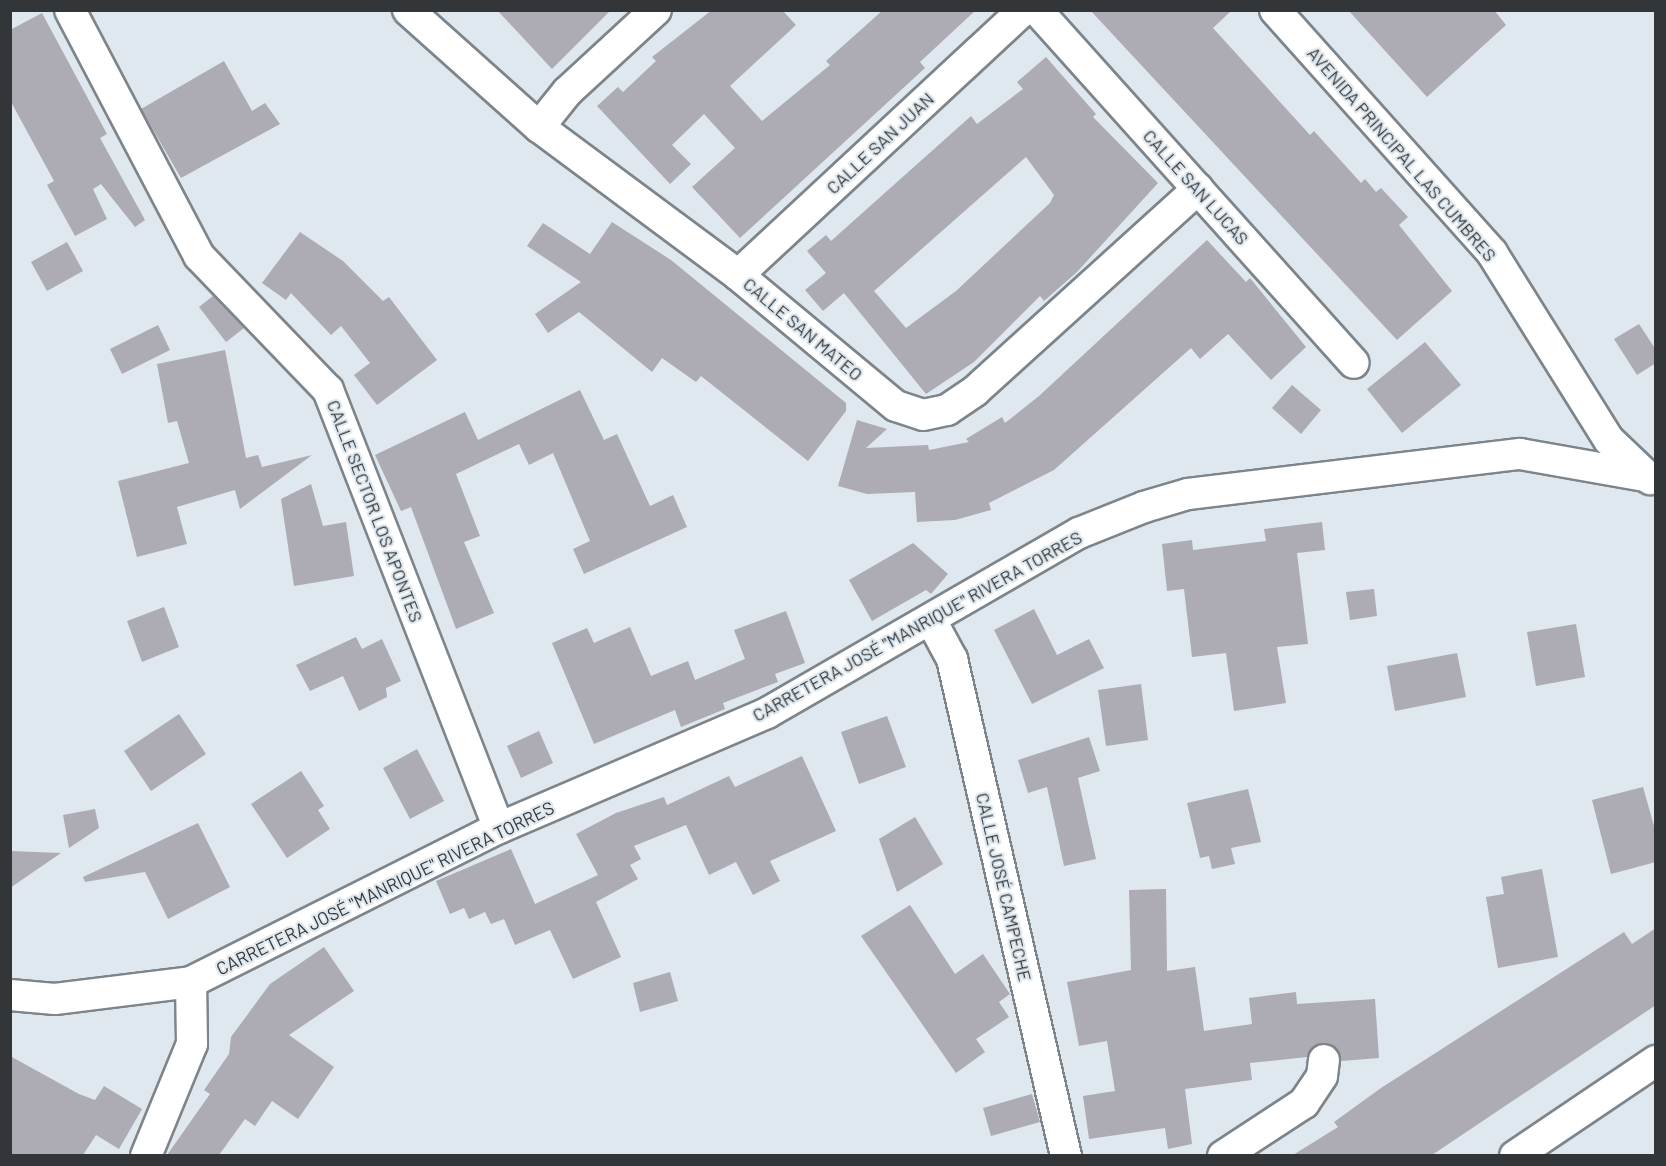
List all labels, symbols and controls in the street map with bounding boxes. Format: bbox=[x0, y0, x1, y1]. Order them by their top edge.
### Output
street label: AVENIDA PRINCIPAL LAS CUMBRES bbox=[1303, 42, 1501, 266]
street label: CALLE SAN JUAN bbox=[822, 88, 938, 198]
street label: CALLE SAN LUCAS bbox=[1139, 125, 1253, 249]
street label: CALLE SAN MATEO bbox=[739, 273, 867, 385]
street label: CALLE SECTOR LOS APONTES bbox=[323, 397, 427, 625]
street label: CARRETERA JOSÉ "MANRIQUE" RIVERA TORRES bbox=[749, 526, 1085, 726]
street label: CALLE JOSÉ CAMPECHE bbox=[972, 791, 1036, 983]
street label: CARRETERA JOSÉ "MANRIQUE" RIVERA TORRES bbox=[213, 796, 557, 980]

